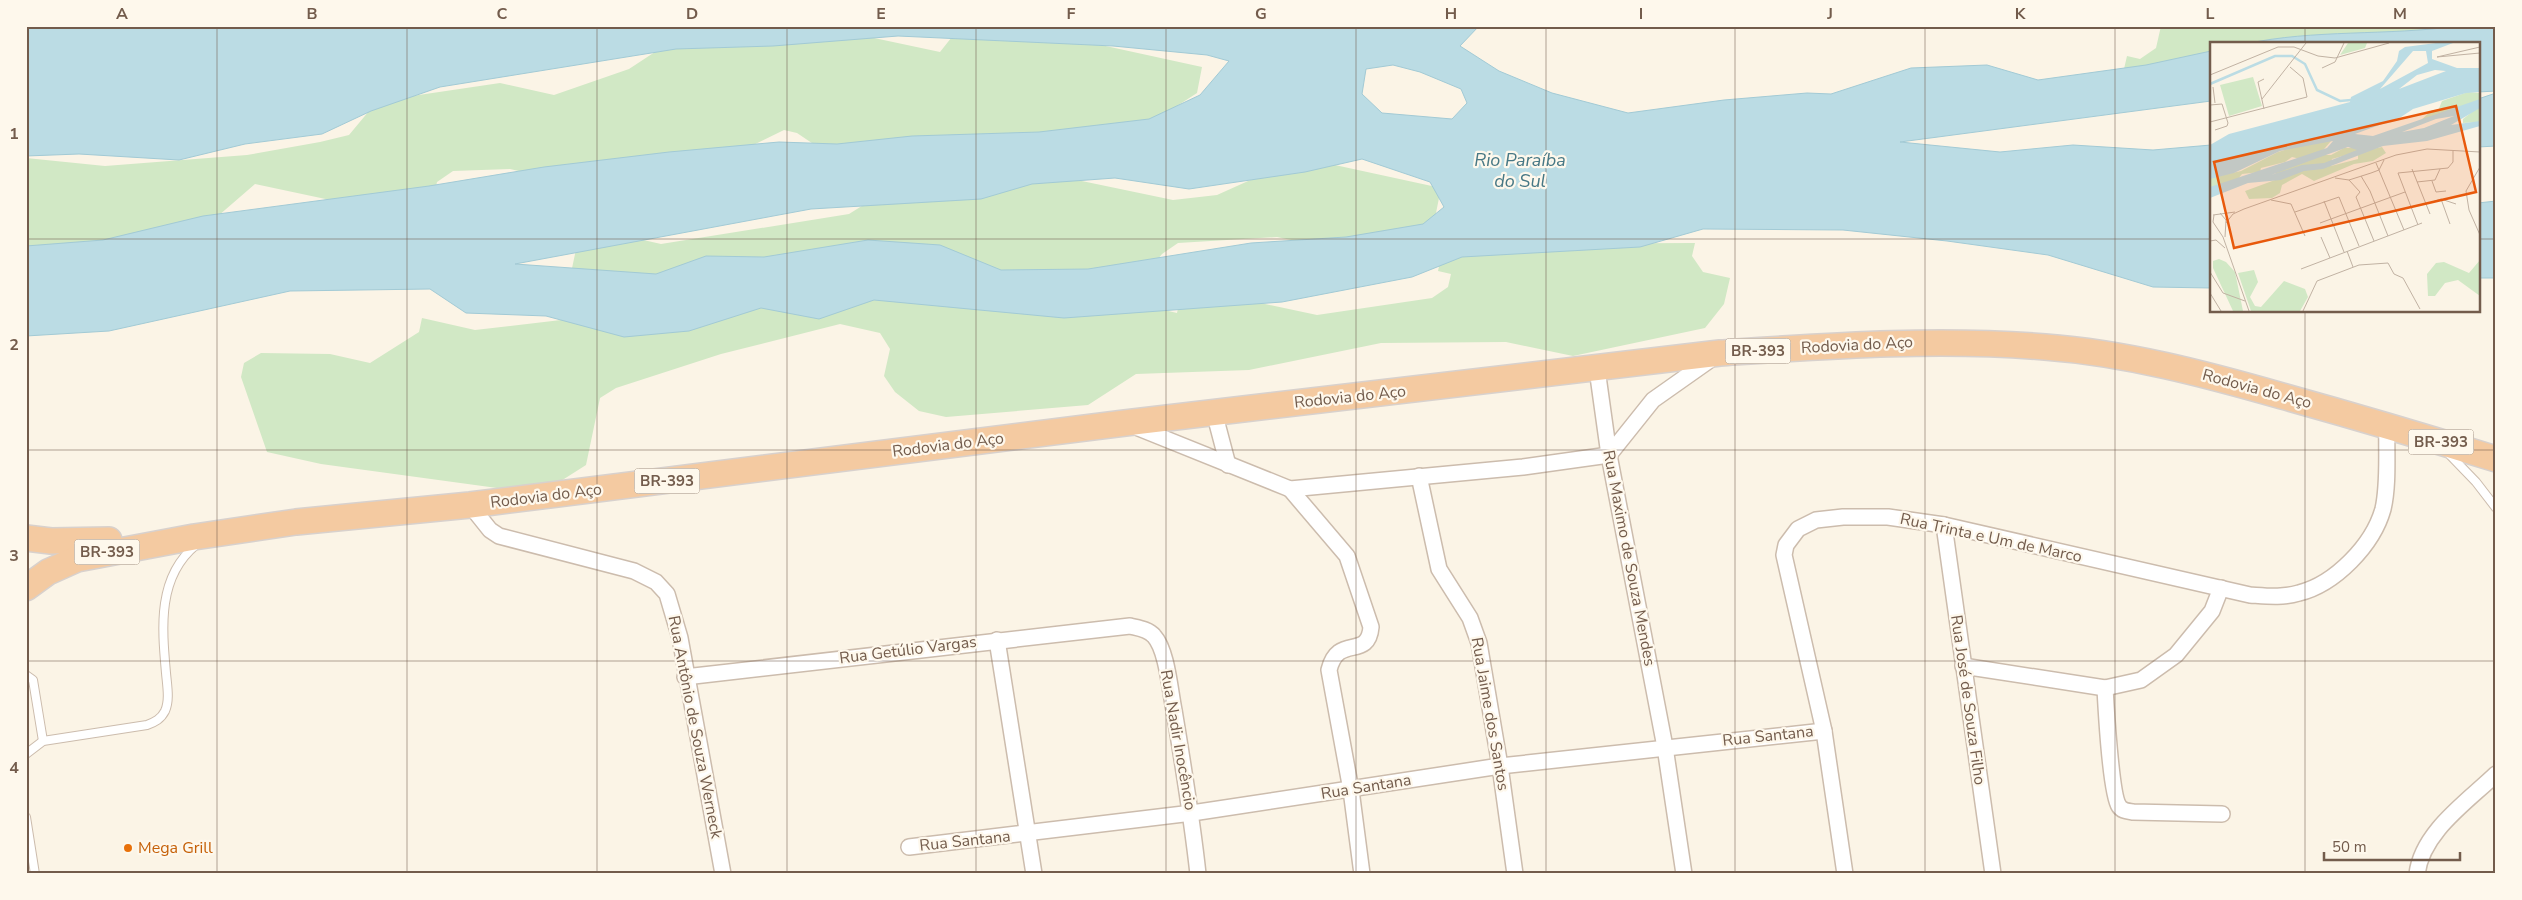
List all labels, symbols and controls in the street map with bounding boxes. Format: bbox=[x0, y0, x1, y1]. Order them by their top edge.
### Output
text: A bbox=[116, 3, 128, 25]
text: B bbox=[306, 3, 318, 25]
text: C bbox=[497, 3, 508, 25]
text: D bbox=[686, 3, 698, 25]
text: E bbox=[876, 3, 886, 25]
text: F bbox=[1067, 3, 1076, 25]
text: G bbox=[1255, 3, 1267, 25]
text: H bbox=[1445, 3, 1457, 25]
text: I bbox=[1639, 3, 1643, 25]
text: J bbox=[1826, 3, 1833, 25]
text: K bbox=[2015, 3, 2027, 25]
text: L bbox=[2206, 3, 2215, 25]
text: M bbox=[2393, 3, 2407, 25]
inset map bbox=[2210, 42, 2480, 312]
text: 1 bbox=[9, 123, 19, 145]
water label: Rio Paraíba do Sul bbox=[1474, 148, 1566, 193]
street label: Rodovia do Aço bbox=[1800, 331, 1914, 359]
text: 2 bbox=[9, 334, 19, 356]
road number: BR-393 bbox=[1726, 338, 1790, 364]
street label: Rodovia do Aço bbox=[2200, 364, 2314, 414]
street label: Rodovia do Aço bbox=[1293, 380, 1407, 414]
street label: Rodovia do Aço bbox=[891, 427, 1005, 463]
road number: BR-393 bbox=[2408, 430, 2474, 454]
street label: Rua Maximo de Souza Mendes bbox=[1597, 448, 1661, 668]
road number: BR-393 bbox=[634, 468, 700, 494]
street label: Rodovia do Aço bbox=[489, 478, 603, 514]
street label: Rua Trinta e Um de Marco bbox=[1898, 508, 2084, 568]
road number: BR-393 bbox=[74, 540, 140, 564]
text: 3 bbox=[9, 545, 19, 567]
street label: Rua Antônio de Souza Werneck bbox=[663, 614, 728, 841]
street label: Rua José de Souza Filho bbox=[1945, 614, 1991, 787]
street label: Rua Getúlio Vargas bbox=[838, 631, 978, 669]
street label: Rua Jaime dos Santos bbox=[1466, 636, 1514, 792]
street label: Rua Nadir Inocêncio bbox=[1155, 668, 1201, 812]
street label: Rua Santana bbox=[1721, 720, 1815, 752]
text: 4 bbox=[9, 757, 19, 779]
street label: Rua Santana bbox=[1319, 769, 1413, 805]
street label: Rua Santana bbox=[918, 825, 1012, 857]
scale bar bbox=[2324, 830, 2461, 862]
place label: Mega Grill bbox=[138, 837, 213, 859]
text: 50 m bbox=[2332, 837, 2367, 857]
marker: Mega Grill bbox=[122, 842, 134, 854]

